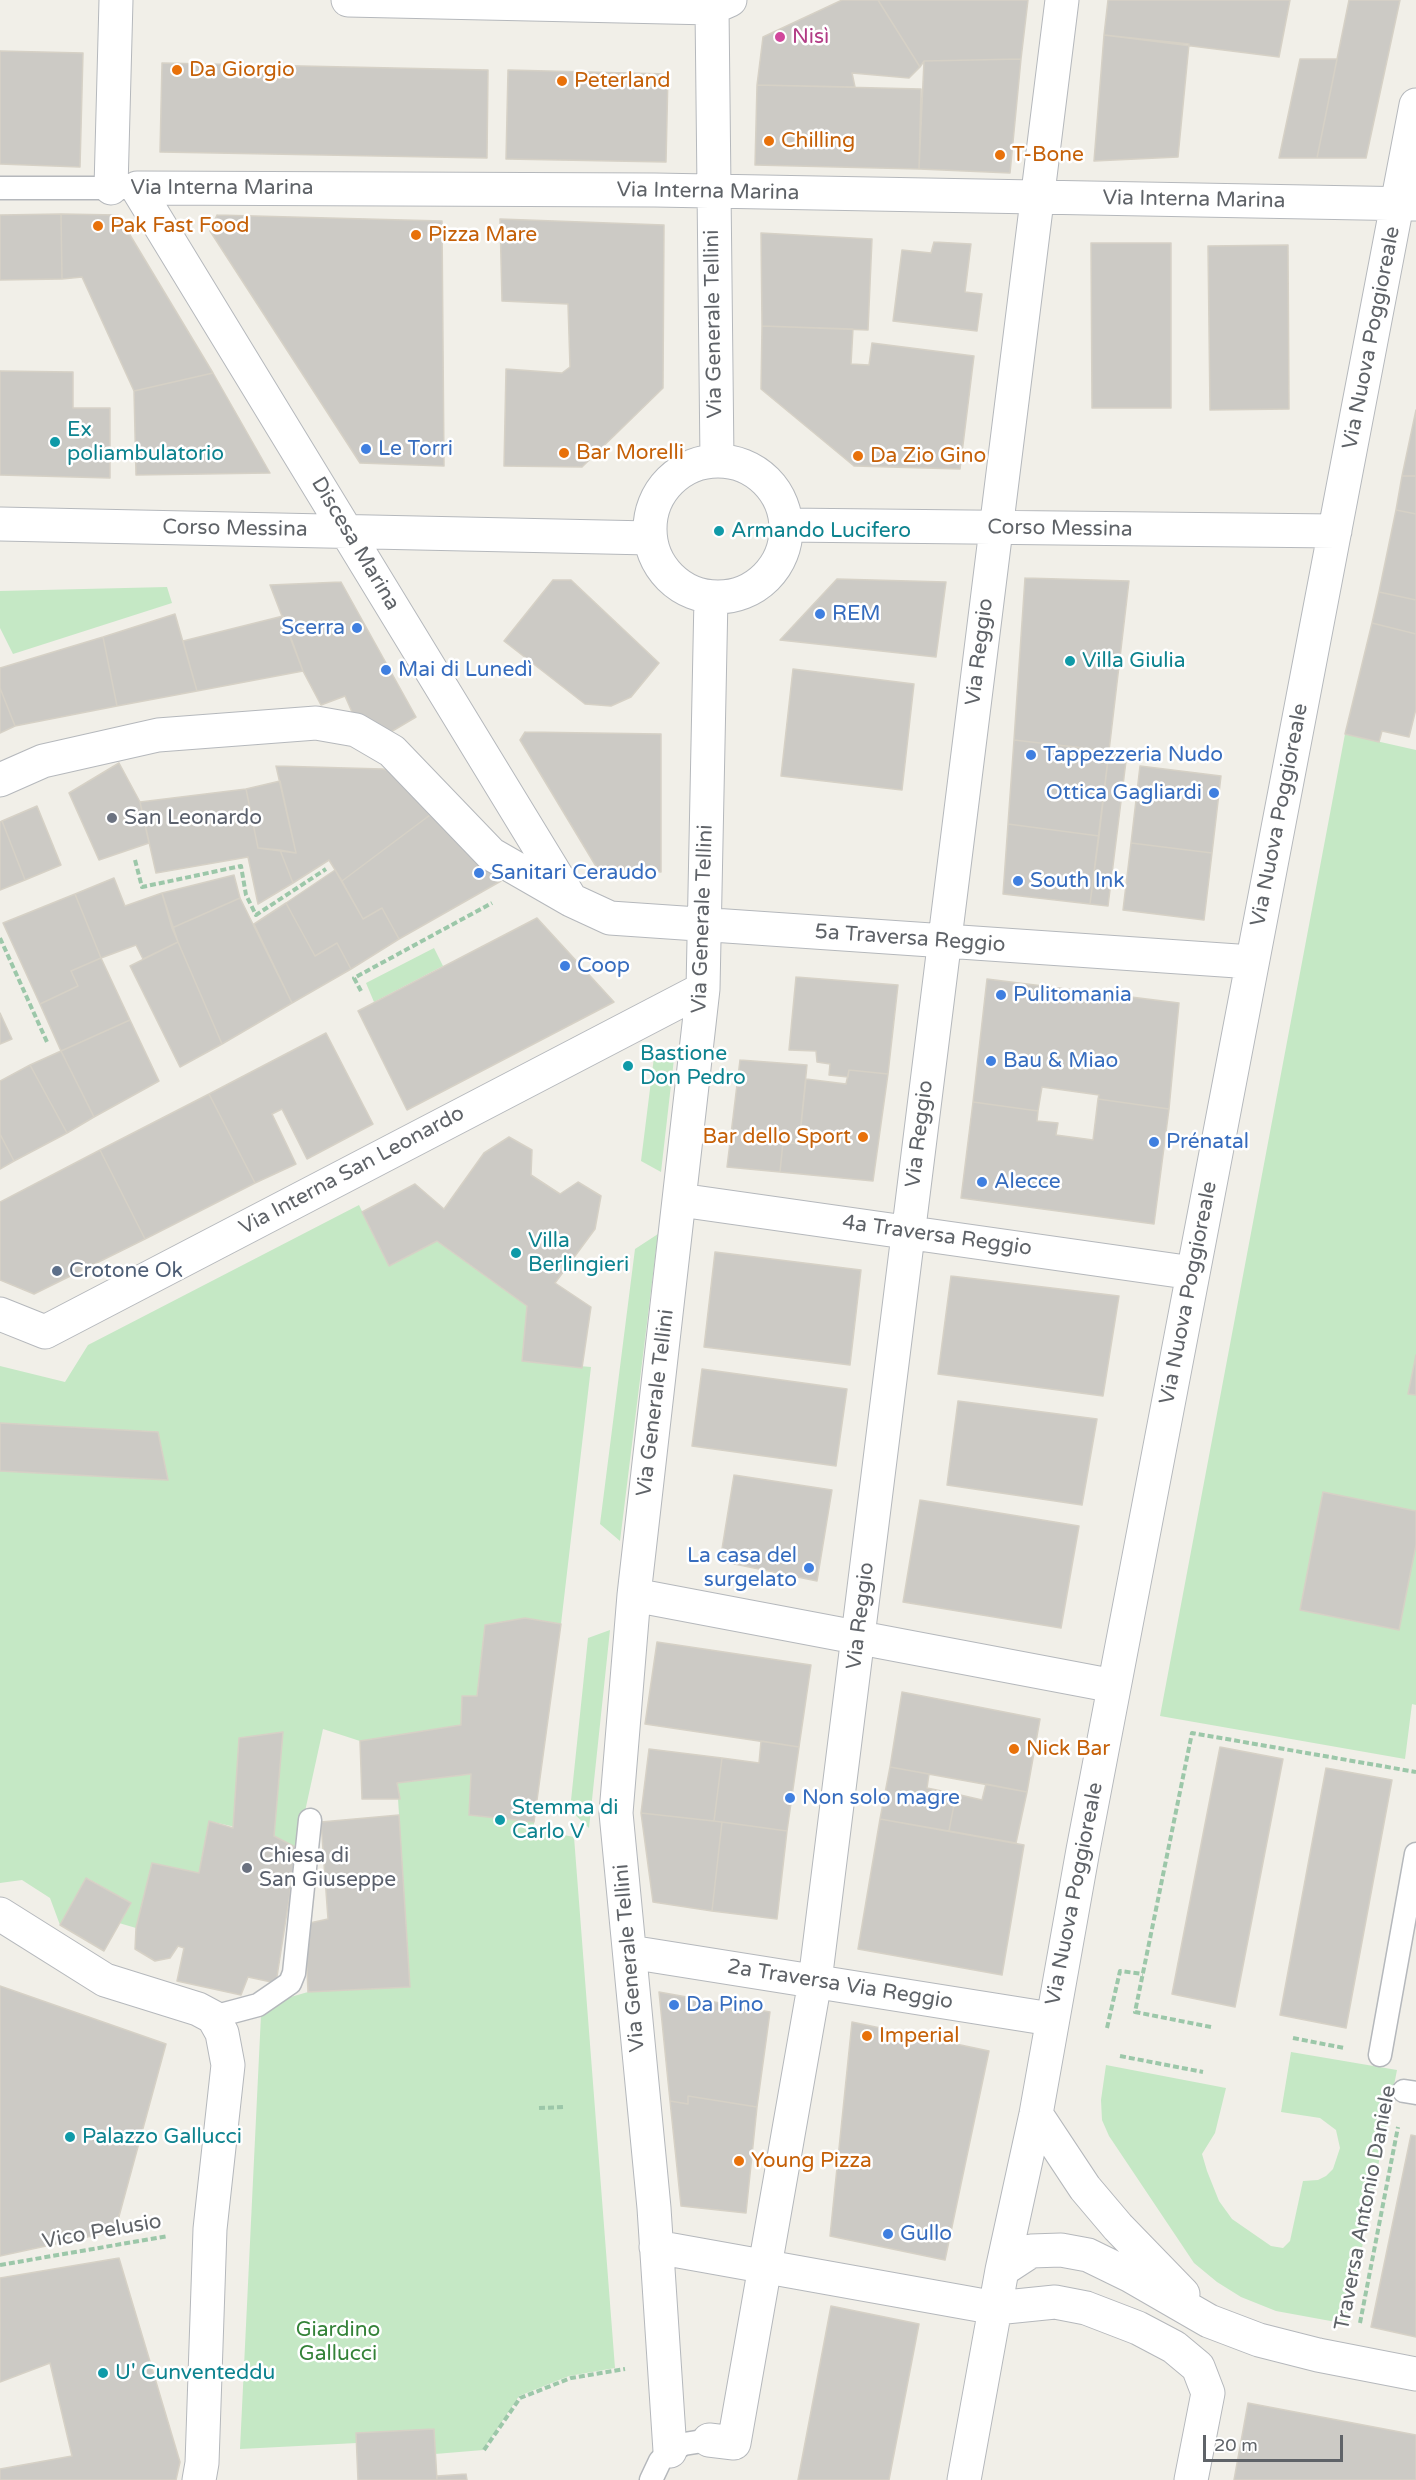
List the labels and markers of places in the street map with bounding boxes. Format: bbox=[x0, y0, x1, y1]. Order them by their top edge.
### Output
place label: Nisì bbox=[792, 24, 829, 50]
marker: Nisì bbox=[773, 30, 787, 44]
place label: Da Giorgio bbox=[189, 57, 295, 83]
marker: Da Giorgio bbox=[170, 63, 184, 77]
place label: Peterland bbox=[574, 68, 671, 94]
marker: Peterland bbox=[555, 74, 569, 88]
place label: Chilling bbox=[781, 128, 855, 154]
marker: Chilling bbox=[762, 134, 776, 148]
place label: T-Bone bbox=[1012, 142, 1084, 168]
marker: T-Bone bbox=[993, 148, 1007, 162]
place label: Pak Fast Food bbox=[110, 213, 249, 239]
marker: Pak Fast Food bbox=[91, 219, 105, 233]
place label: Pizza Mare bbox=[428, 222, 537, 248]
marker: Pizza Mare bbox=[409, 228, 423, 242]
place label: Ex poliambulatorio bbox=[67, 417, 224, 467]
marker: Ex poliambulatorio bbox=[48, 435, 62, 449]
place label: Le Torri bbox=[378, 436, 453, 462]
place label: Bar Morelli bbox=[576, 440, 684, 466]
marker: Le Torri bbox=[359, 442, 373, 456]
place label: Da Zio Gino bbox=[870, 443, 986, 469]
marker: Bar Morelli bbox=[557, 446, 571, 460]
marker: Da Zio Gino bbox=[851, 449, 865, 463]
place label: Armando Lucifero bbox=[731, 518, 911, 544]
marker: Armando Lucifero bbox=[712, 524, 726, 538]
place label: REM bbox=[832, 601, 881, 627]
marker: REM bbox=[813, 607, 827, 621]
place label: Scerra bbox=[281, 615, 345, 641]
marker: Scerra bbox=[350, 621, 364, 635]
place label: Villa Giulia bbox=[1082, 648, 1185, 674]
marker: Villa Giulia bbox=[1063, 654, 1077, 668]
place label: Mai di Lunedì bbox=[398, 657, 533, 683]
marker: Mai di Lunedì bbox=[379, 663, 393, 677]
place label: Tappezzeria Nudo bbox=[1043, 742, 1223, 768]
marker: Tappezzeria Nudo bbox=[1024, 748, 1038, 762]
place label: Ottica Gagliardi bbox=[1046, 780, 1202, 806]
marker: Ottica Gagliardi bbox=[1207, 786, 1221, 800]
place label: San Leonardo bbox=[124, 805, 262, 831]
marker: San Leonardo bbox=[105, 811, 119, 825]
place label: Sanitari Ceraudo bbox=[491, 860, 657, 886]
marker: Sanitari Ceraudo bbox=[472, 866, 486, 880]
place label: South Ink bbox=[1030, 868, 1125, 894]
marker: South Ink bbox=[1011, 874, 1025, 888]
place label: Coop bbox=[577, 953, 630, 979]
marker: Coop bbox=[558, 959, 572, 973]
place label: Pulitomania bbox=[1013, 982, 1132, 1008]
marker: Pulitomania bbox=[994, 988, 1008, 1002]
place label: Bastione Don Pedro bbox=[640, 1041, 746, 1091]
place label: Bau & Miao bbox=[1003, 1048, 1118, 1074]
marker: Bau & Miao bbox=[984, 1054, 998, 1068]
marker: Bastione Don Pedro bbox=[621, 1059, 635, 1073]
place label: Bar dello Sport bbox=[702, 1124, 851, 1150]
place label: Prénatal bbox=[1166, 1129, 1249, 1155]
marker: Bar dello Sport bbox=[856, 1130, 870, 1144]
marker: Prénatal bbox=[1147, 1135, 1161, 1149]
place label: Alecce bbox=[994, 1169, 1061, 1195]
marker: Alecce bbox=[975, 1175, 989, 1189]
place label: Villa Berlingieri bbox=[528, 1228, 629, 1278]
marker: Villa Berlingieri bbox=[509, 1246, 523, 1260]
place label: Crotone Ok bbox=[69, 1258, 183, 1284]
marker: Crotone Ok bbox=[50, 1264, 64, 1278]
place label: La casa del surgelato bbox=[687, 1543, 797, 1593]
marker: La casa del surgelato bbox=[802, 1561, 816, 1575]
place label: Nick Bar bbox=[1026, 1736, 1110, 1762]
marker: Nick Bar bbox=[1007, 1742, 1021, 1756]
place label: Non solo magre bbox=[802, 1785, 960, 1811]
marker: Non solo magre bbox=[783, 1791, 797, 1805]
place label: Stemma di Carlo V bbox=[512, 1795, 619, 1845]
marker: Stemma di Carlo V bbox=[493, 1813, 507, 1827]
place label: Chiesa di San Giuseppe bbox=[259, 1843, 396, 1893]
marker: Chiesa di San Giuseppe bbox=[240, 1861, 254, 1875]
place label: Da Pino bbox=[686, 1992, 764, 2018]
marker: Da Pino bbox=[667, 1998, 681, 2012]
place label: Imperial bbox=[879, 2023, 959, 2049]
marker: Imperial bbox=[860, 2029, 874, 2043]
place label: Palazzo Gallucci bbox=[82, 2124, 242, 2150]
marker: Palazzo Gallucci bbox=[63, 2130, 77, 2144]
place label: Young Pizza bbox=[751, 2148, 872, 2174]
marker: Young Pizza bbox=[732, 2154, 746, 2168]
place label: Gullo bbox=[900, 2221, 952, 2247]
marker: Gullo bbox=[881, 2227, 895, 2241]
place label: U' Cunventeddu bbox=[115, 2360, 275, 2386]
marker: U' Cunventeddu bbox=[96, 2366, 110, 2380]

